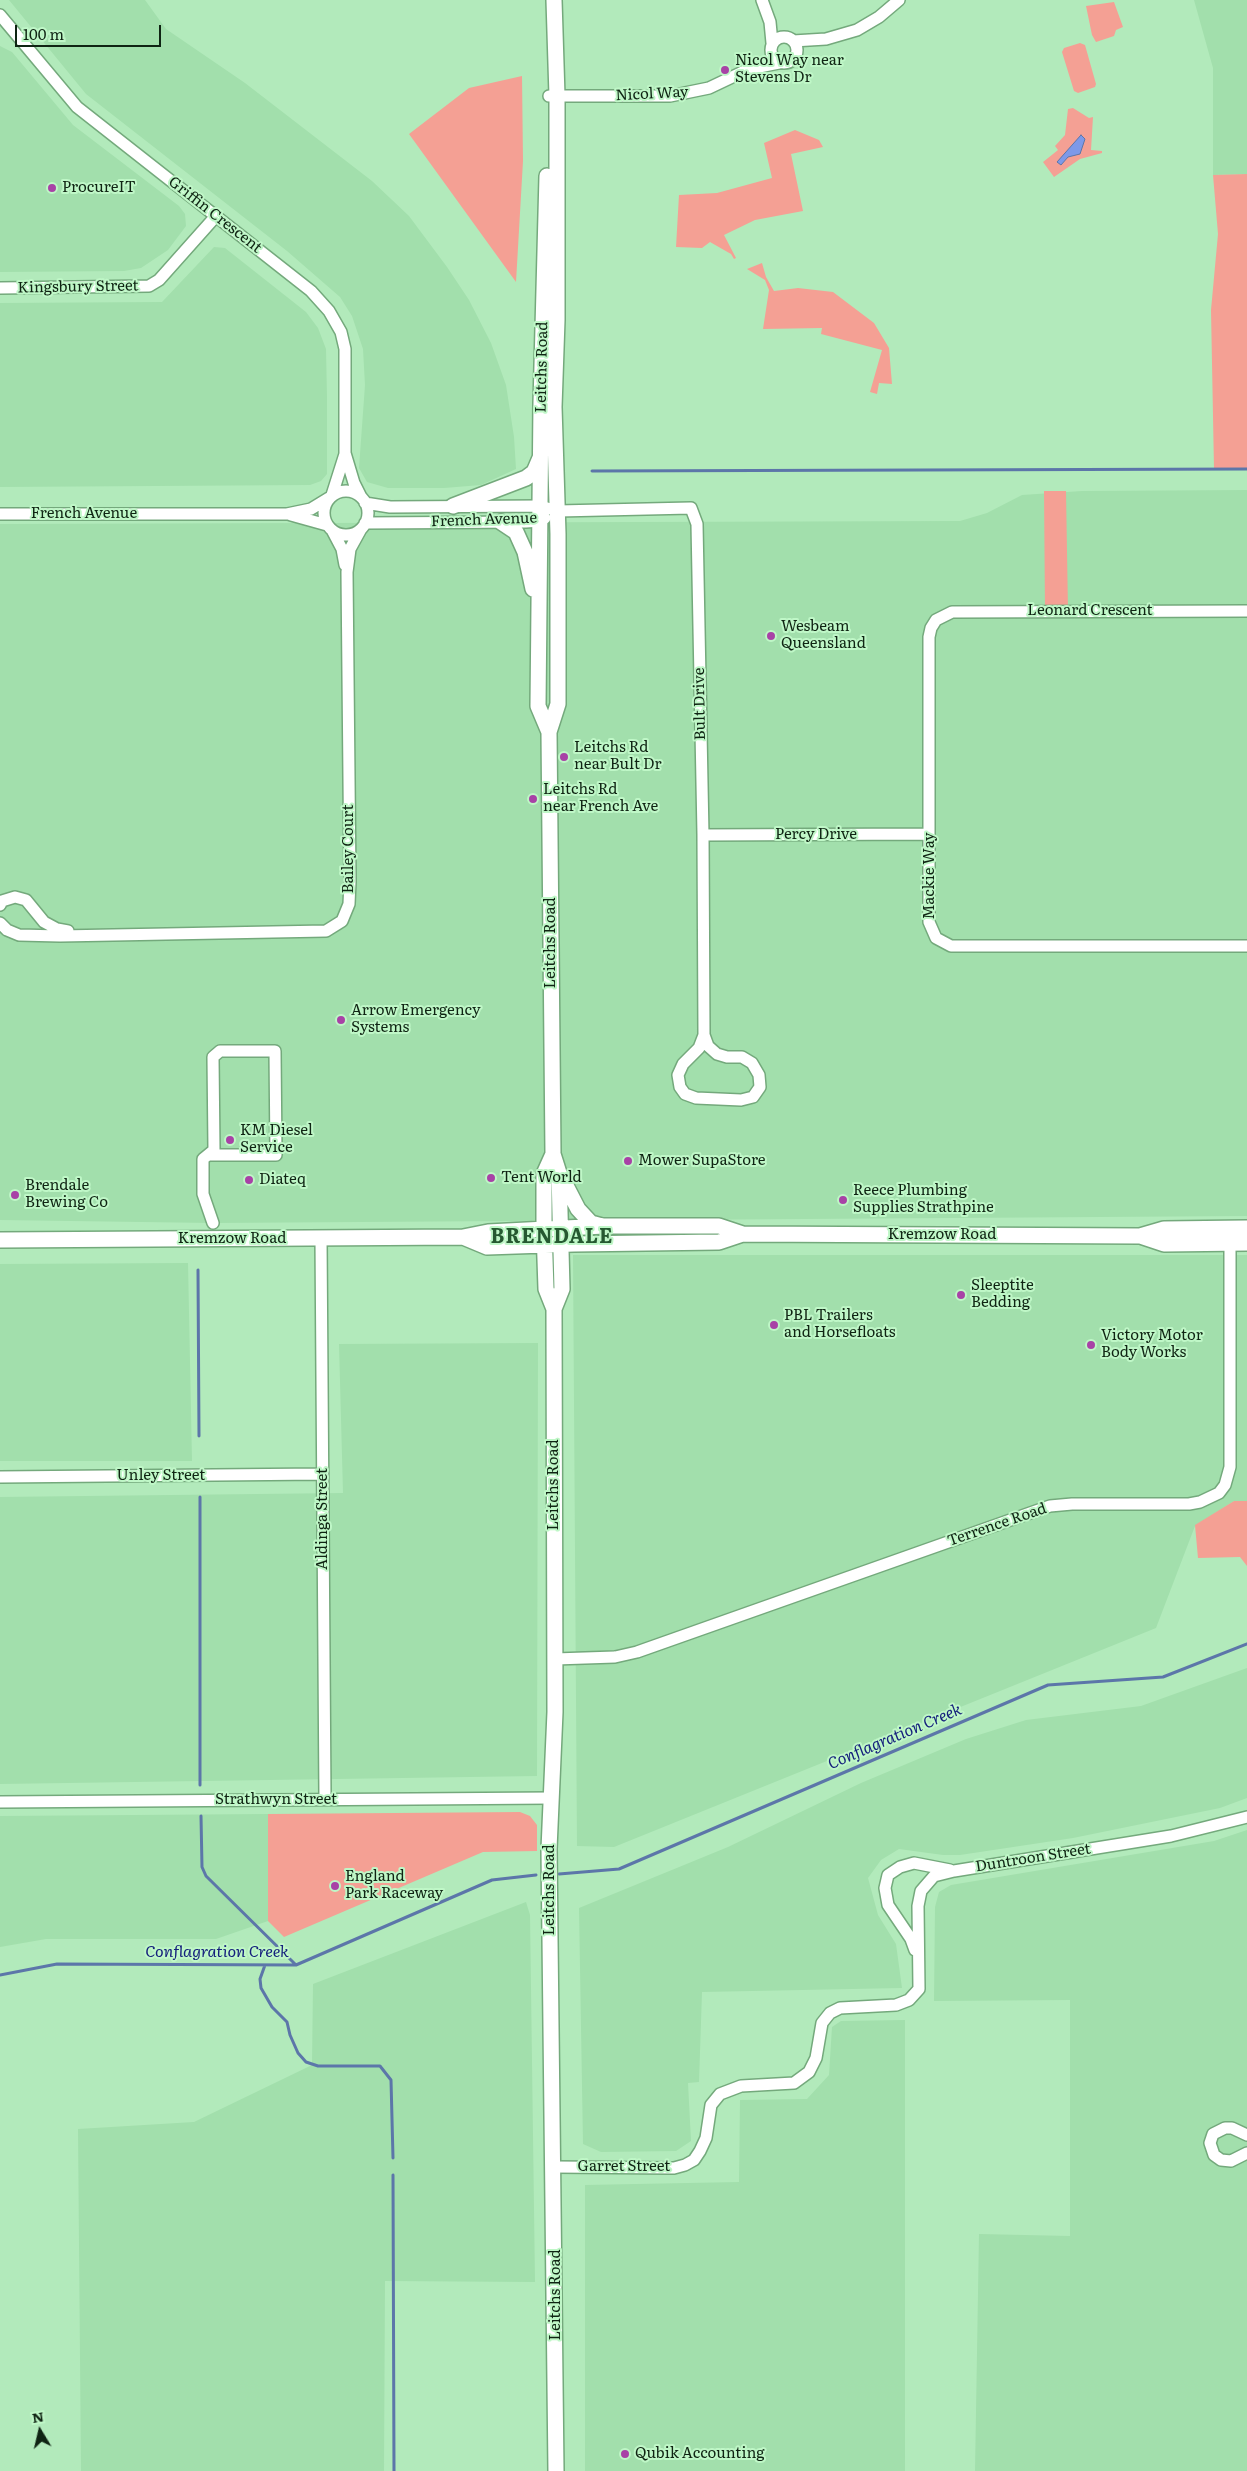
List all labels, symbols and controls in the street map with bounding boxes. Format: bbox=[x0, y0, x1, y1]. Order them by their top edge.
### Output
scale bar bbox=[18, 15, 164, 47]
text: 100 m bbox=[23, 22, 64, 45]
place label: Nicol Way near Stevens Dr bbox=[735, 52, 844, 87]
marker: Nicol Way near Stevens Dr bbox=[719, 64, 731, 76]
street label: Nicol Way bbox=[615, 83, 689, 105]
street label: Griffin Crescent bbox=[165, 173, 265, 257]
place label: ProcureIT bbox=[62, 179, 136, 197]
marker: ProcureIT bbox=[46, 182, 58, 194]
street label: Kingsbury Street bbox=[17, 277, 139, 297]
street label: Leitchs Road bbox=[532, 321, 552, 413]
street label: French Avenue bbox=[31, 505, 137, 523]
street label: French Avenue bbox=[431, 509, 537, 531]
street label: Leonard Crescent bbox=[1027, 602, 1153, 620]
place label: Wesbeam Queensland bbox=[781, 618, 866, 653]
marker: Wesbeam Queensland bbox=[765, 630, 777, 642]
street label: Bult Drive bbox=[690, 667, 710, 741]
place label: Leitchs Rd near Bult Dr bbox=[574, 739, 662, 774]
marker: Leitchs Rd near Bult Dr bbox=[558, 751, 570, 763]
place label: Leitchs Rd near French Ave bbox=[543, 781, 658, 816]
marker: Leitchs Rd near French Ave bbox=[527, 793, 539, 805]
street label: Bailey Court bbox=[340, 805, 358, 893]
street label: Percy Drive bbox=[775, 826, 857, 844]
street label: Mackie Way bbox=[921, 832, 939, 920]
street label: Leitchs Road bbox=[542, 897, 560, 989]
place label: Arrow Emergency Systems bbox=[351, 1002, 481, 1037]
marker: Arrow Emergency Systems bbox=[335, 1014, 347, 1026]
place label: KM Diesel Service bbox=[240, 1122, 313, 1157]
marker: KM Diesel Service bbox=[224, 1134, 236, 1146]
place label: Mower SupaStore bbox=[638, 1152, 766, 1170]
marker: Mower SupaStore bbox=[622, 1155, 634, 1167]
place label: Tent World bbox=[501, 1169, 582, 1187]
place label: Diateq bbox=[259, 1171, 306, 1189]
marker: Tent World bbox=[485, 1172, 497, 1184]
marker: Diateq bbox=[243, 1174, 255, 1186]
place label: Brendale Brewing Co bbox=[25, 1177, 108, 1212]
place label: Reece Plumbing Supplies Strathpine bbox=[853, 1182, 994, 1217]
marker: Brendale Brewing Co bbox=[9, 1189, 21, 1201]
marker: Reece Plumbing Supplies Strathpine bbox=[837, 1194, 849, 1206]
district label: BRENDALE bbox=[490, 1225, 614, 1249]
street label: Kremzow Road bbox=[888, 1226, 996, 1244]
street label: Kremzow Road bbox=[178, 1230, 286, 1248]
place label: Sleeptite Bedding bbox=[971, 1277, 1034, 1312]
marker: Sleeptite Bedding bbox=[955, 1289, 967, 1301]
place label: PBL Trailers and Horsefloats bbox=[784, 1307, 895, 1342]
marker: PBL Trailers and Horsefloats bbox=[768, 1319, 780, 1331]
place label: Victory Motor Body Works bbox=[1101, 1327, 1203, 1362]
marker: Victory Motor Body Works bbox=[1085, 1339, 1097, 1351]
street label: Leitchs Road bbox=[545, 1439, 563, 1531]
street label: Unley Street bbox=[117, 1467, 205, 1485]
street label: Aldinga Street bbox=[314, 1468, 332, 1570]
street label: Terrence Road bbox=[945, 1500, 1049, 1550]
water label: Conflagration Creek bbox=[825, 1700, 965, 1774]
street label: Strathwyn Street bbox=[215, 1791, 337, 1809]
street label: Duntroon Street bbox=[974, 1840, 1092, 1876]
street label: Leitchs Road bbox=[541, 1844, 559, 1936]
place label: England Park Raceway bbox=[345, 1868, 443, 1903]
marker: England Park Raceway bbox=[329, 1880, 341, 1892]
water label: Conflagration Creek bbox=[145, 1942, 289, 1962]
street label: Garret Street bbox=[578, 2158, 670, 2176]
street label: Leitchs Road bbox=[547, 2249, 565, 2341]
text: N bbox=[30, 2405, 45, 2427]
north arrow bbox=[15, 2406, 65, 2456]
place label: Qubik Accounting bbox=[635, 2445, 765, 2463]
marker: Qubik Accounting bbox=[619, 2448, 631, 2460]

